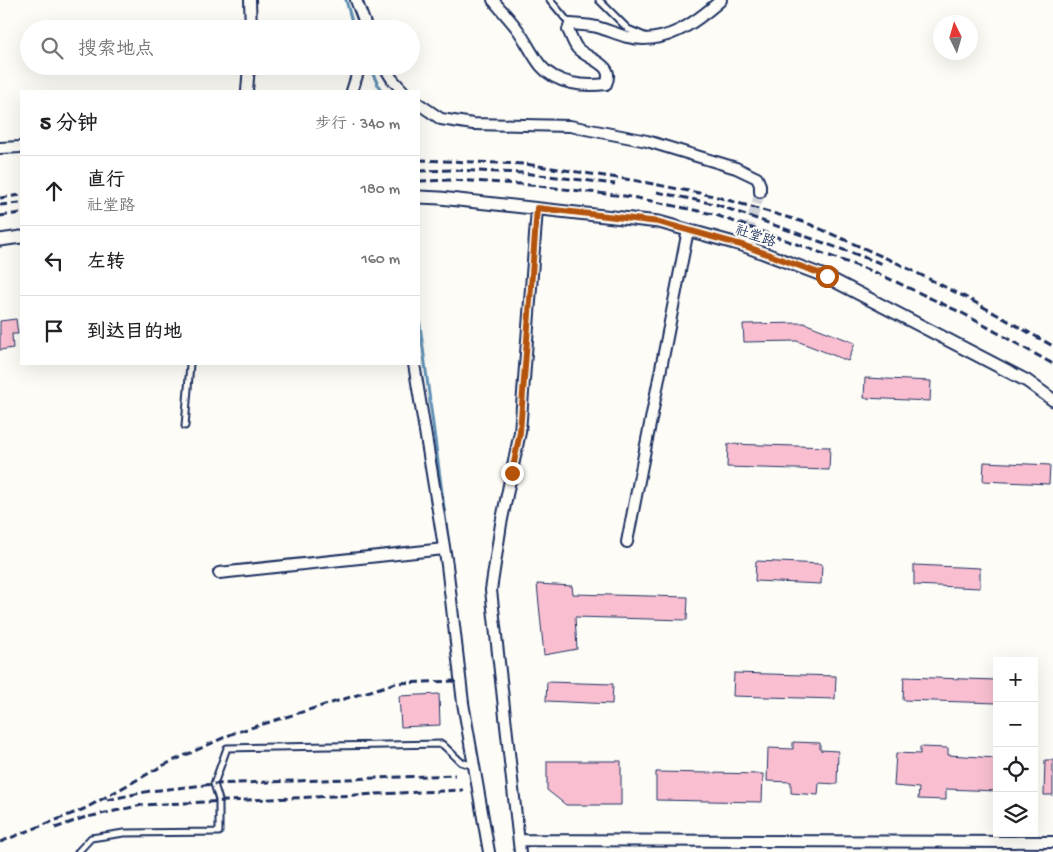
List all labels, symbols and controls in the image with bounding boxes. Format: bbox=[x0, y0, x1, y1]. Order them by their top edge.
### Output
north arrow bbox=[933, 15, 978, 60]
search box bbox=[20, 20, 420, 75]
icon: search bbox=[38, 34, 66, 62]
text: 搜索地点 bbox=[78, 39, 154, 62]
text: 5 分钟 bbox=[40, 113, 98, 138]
text: 步行 · 340 m bbox=[315, 116, 400, 135]
text: 直行 bbox=[87, 170, 125, 193]
icon: ahead bbox=[40, 177, 68, 205]
text: 180 m bbox=[361, 181, 400, 200]
text: 社堂路 bbox=[87, 198, 135, 217]
street label: 社堂路 bbox=[733, 222, 778, 252]
icon: left bbox=[40, 247, 68, 275]
text: 160 m bbox=[361, 251, 400, 270]
text: 左转 bbox=[87, 252, 125, 275]
route start bbox=[816, 265, 839, 288]
icon: arrive bbox=[40, 317, 68, 345]
text: 到达目的地 bbox=[87, 322, 182, 345]
route end bbox=[501, 462, 524, 485]
map controls bbox=[993, 657, 1038, 837]
button: + bbox=[993, 657, 1038, 702]
button: − bbox=[993, 702, 1038, 747]
button: locate bbox=[993, 747, 1038, 792]
button: layers bbox=[993, 792, 1038, 837]

